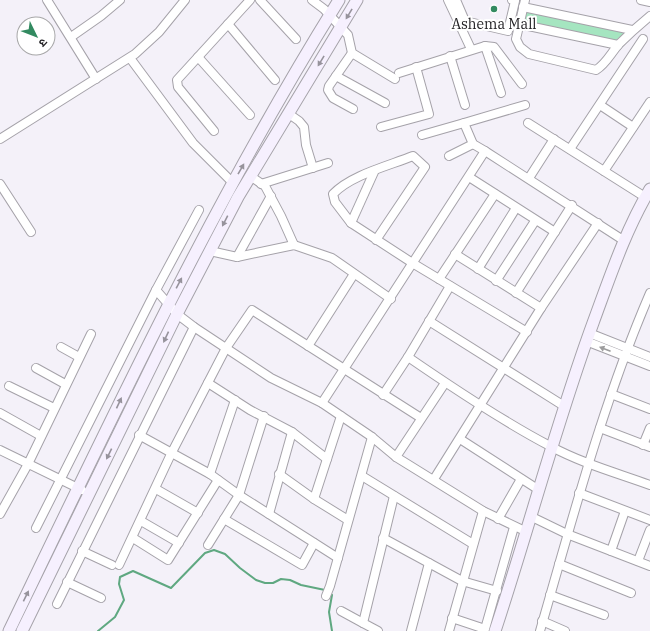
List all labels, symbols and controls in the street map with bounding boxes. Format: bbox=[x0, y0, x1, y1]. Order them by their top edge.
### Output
marker: Ashema Mall bbox=[489, 4, 499, 14]
one-way arrow bbox=[345, 8, 352, 20]
place label: Ashema Mall bbox=[451, 15, 537, 33]
north arrow bbox=[16, 16, 56, 56]
text: उ bbox=[36, 36, 51, 50]
one-way arrow bbox=[317, 55, 324, 67]
one-way arrow bbox=[237, 163, 244, 175]
one-way arrow bbox=[222, 215, 229, 227]
one-way arrow bbox=[175, 278, 182, 289]
one-way arrow bbox=[163, 331, 169, 342]
one-way arrow bbox=[598, 345, 610, 351]
one-way arrow bbox=[116, 398, 122, 409]
one-way arrow bbox=[106, 448, 112, 459]
one-way arrow bbox=[23, 590, 29, 602]

